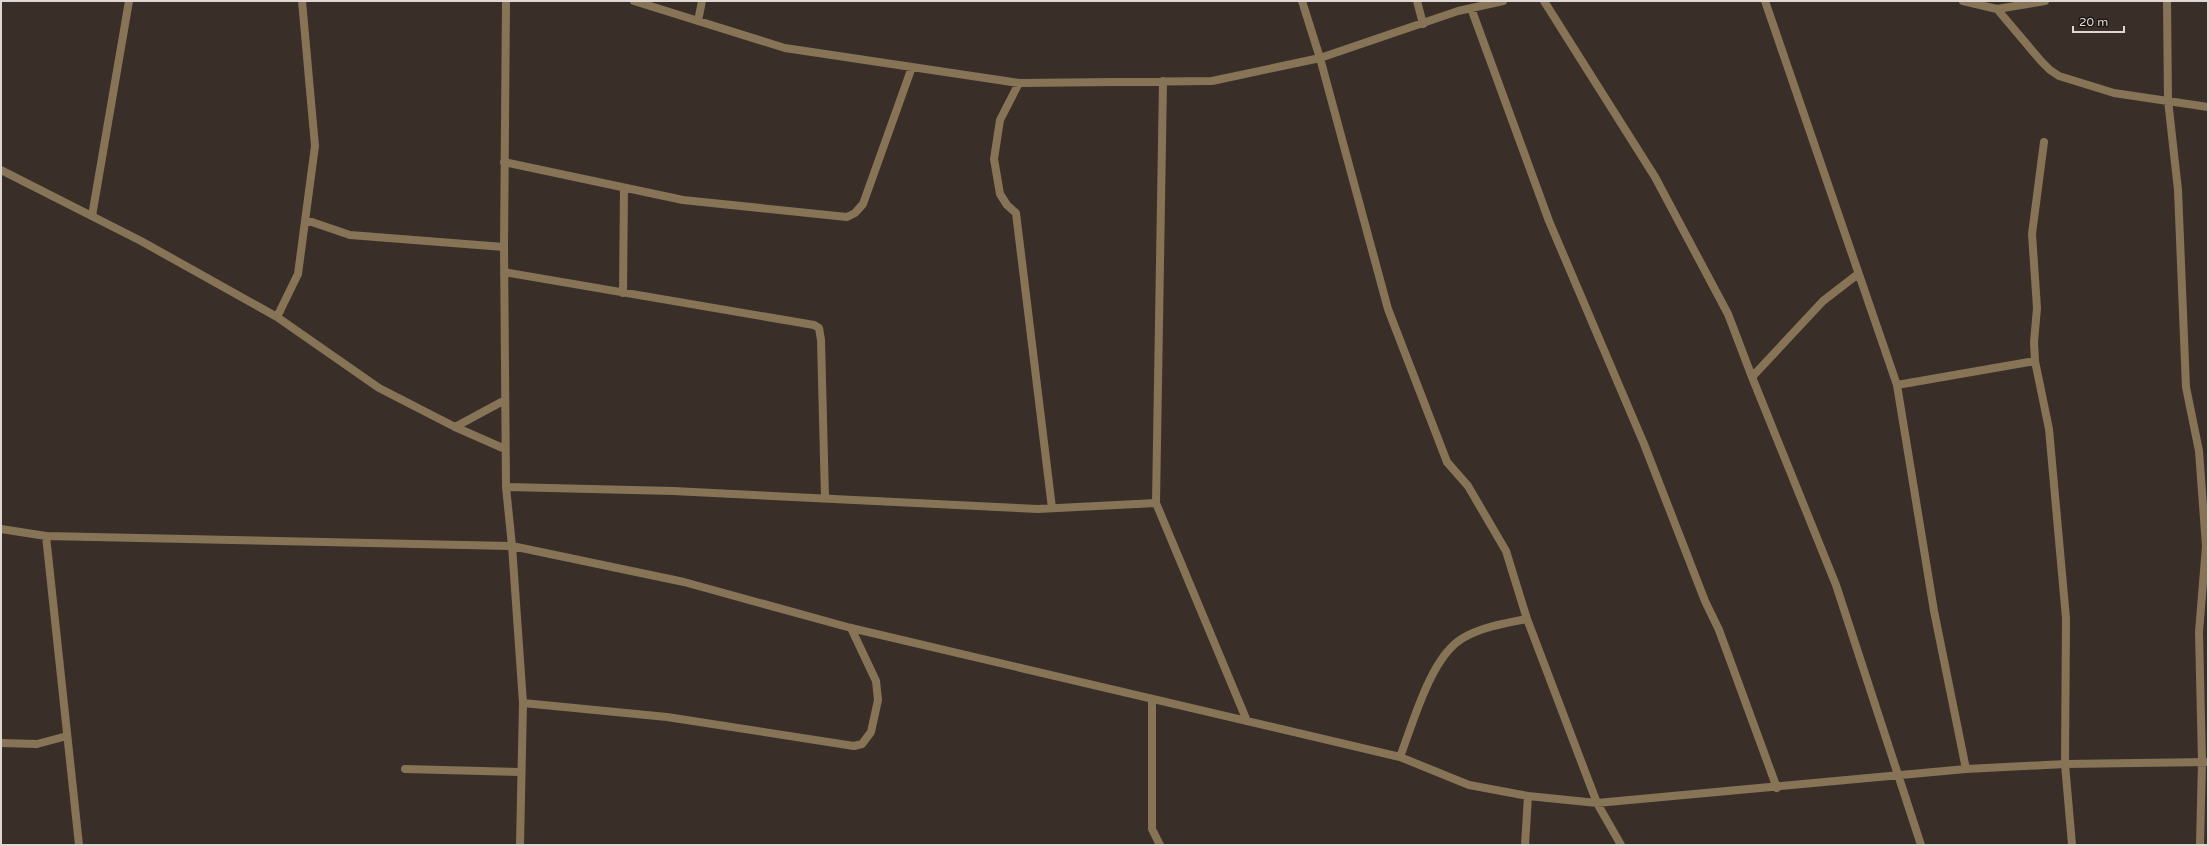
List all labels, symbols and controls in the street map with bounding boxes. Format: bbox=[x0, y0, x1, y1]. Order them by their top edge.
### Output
scale bar bbox=[2073, 8, 2124, 34]
text: 20 m bbox=[2079, 15, 2108, 29]

